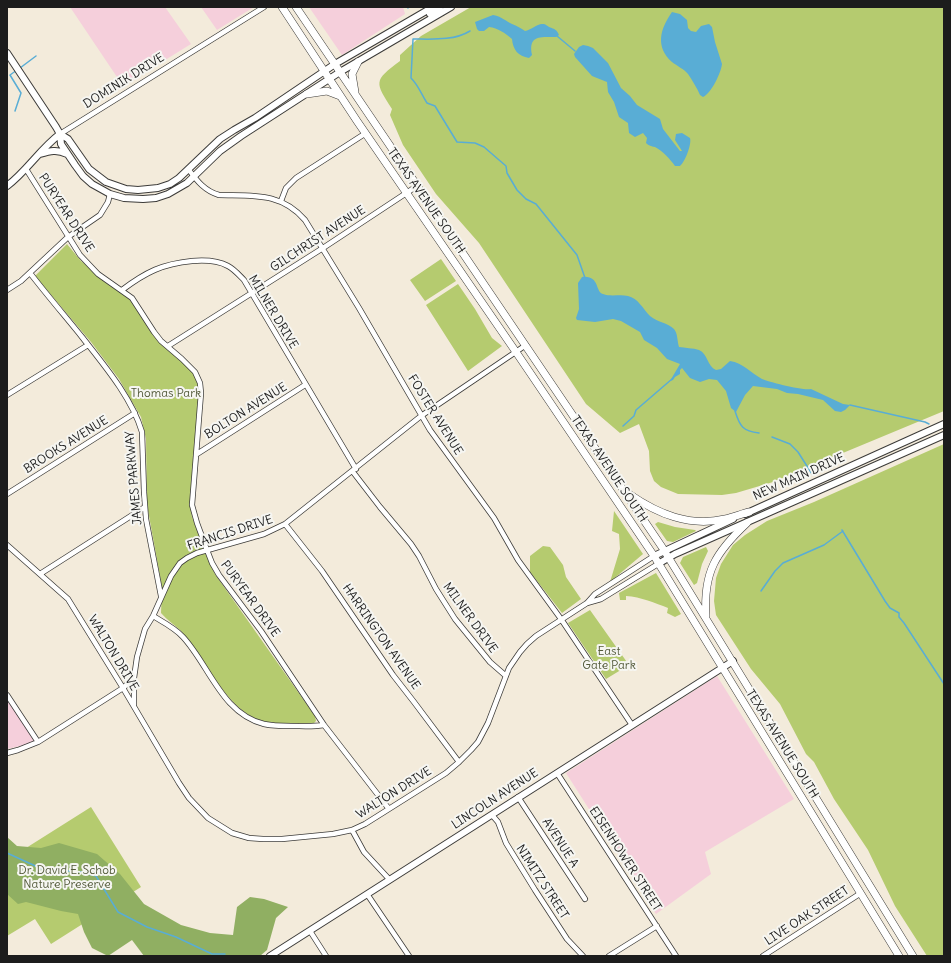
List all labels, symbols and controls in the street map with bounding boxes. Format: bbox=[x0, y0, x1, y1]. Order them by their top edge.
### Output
street label: DOMINIK DRIVE bbox=[81, 50, 167, 112]
street label: TEXAS AVENUE SOUTH bbox=[384, 146, 468, 256]
street label: PURYEAR DRIVE bbox=[35, 171, 97, 255]
street label: GILCHRIST AVENUE bbox=[268, 203, 368, 275]
street label: MILNER DRIVE bbox=[245, 273, 301, 351]
street label: FOSTER AVENUE bbox=[405, 372, 465, 458]
street label: BOLTON AVENUE bbox=[202, 380, 290, 442]
park label: Thomas Park bbox=[131, 387, 201, 401]
street label: BROOKS AVENUE bbox=[21, 413, 111, 477]
street label: TEXAS AVENUE SOUTH bbox=[568, 413, 650, 525]
street label: JAMES PARKWAY bbox=[123, 430, 145, 526]
street label: NEW MAIN DRIVE bbox=[751, 450, 847, 504]
street label: FRANCIS DRIVE bbox=[185, 512, 275, 554]
street label: PURYEAR DRIVE bbox=[217, 558, 283, 640]
street label: MILNER DRIVE bbox=[440, 580, 500, 656]
street label: HARRINGTON AVENUE bbox=[339, 581, 423, 693]
street label: WALTON DRIVE bbox=[85, 612, 141, 694]
park label: East Gate Park bbox=[582, 645, 636, 673]
street label: TEXAS AVENUE SOUTH bbox=[743, 687, 821, 801]
street label: WALTON DRIVE bbox=[354, 764, 434, 822]
street label: LINCOLN AVENUE bbox=[449, 766, 541, 832]
street label: EISENHOWER STREET bbox=[586, 804, 664, 914]
street label: AVENUE A bbox=[539, 816, 581, 870]
street label: NIMITZ STREET bbox=[513, 842, 571, 922]
park label: Dr. David E. Schob Nature Preserve bbox=[18, 864, 116, 892]
street label: LIVE OAK STREET bbox=[762, 883, 852, 949]

